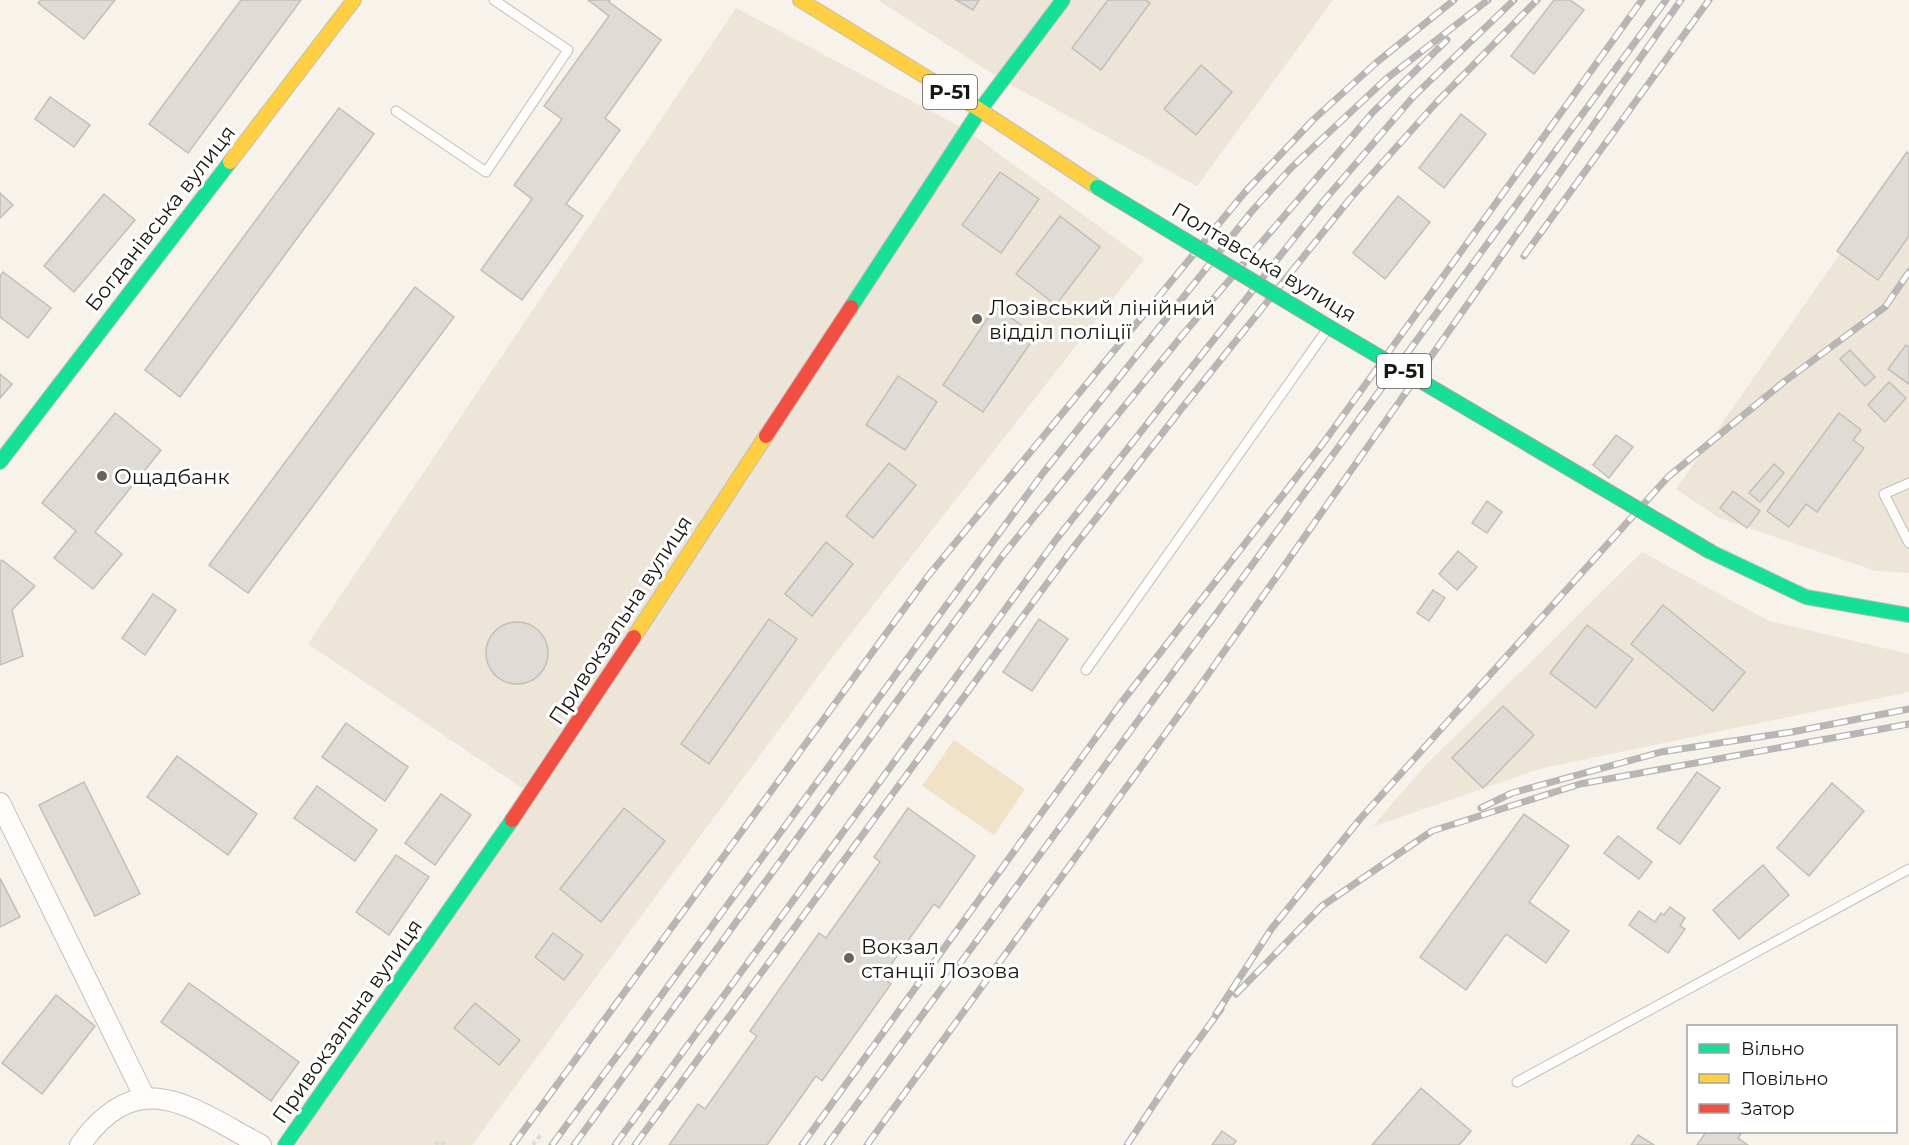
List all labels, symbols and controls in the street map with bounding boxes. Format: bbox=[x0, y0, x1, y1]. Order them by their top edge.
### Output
road number: Р-51 bbox=[923, 75, 977, 109]
street label: Богданівська вулиця bbox=[80, 120, 240, 316]
street label: Полтавська вулиця bbox=[1167, 197, 1361, 327]
place label: Лозівський лінійний відділ поліції bbox=[989, 295, 1215, 344]
marker: Лозівський лінійний відділ поліції bbox=[970, 312, 984, 326]
road number: Р-51 bbox=[1377, 354, 1431, 388]
place label: Ощадбанк bbox=[114, 464, 230, 489]
marker: Ощадбанк bbox=[95, 469, 109, 483]
street label: Привокзальна вулиця bbox=[543, 511, 697, 729]
street label: Привокзальна вулиця bbox=[267, 914, 427, 1128]
place label: Вокзал станції Лозова bbox=[861, 934, 1020, 983]
marker: Вокзал станції Лозова bbox=[842, 951, 856, 965]
legend bbox=[1687, 1025, 1897, 1133]
text: Вільно bbox=[1741, 1038, 1805, 1060]
text: Повільно bbox=[1741, 1068, 1828, 1090]
text: Затор bbox=[1741, 1098, 1795, 1120]

